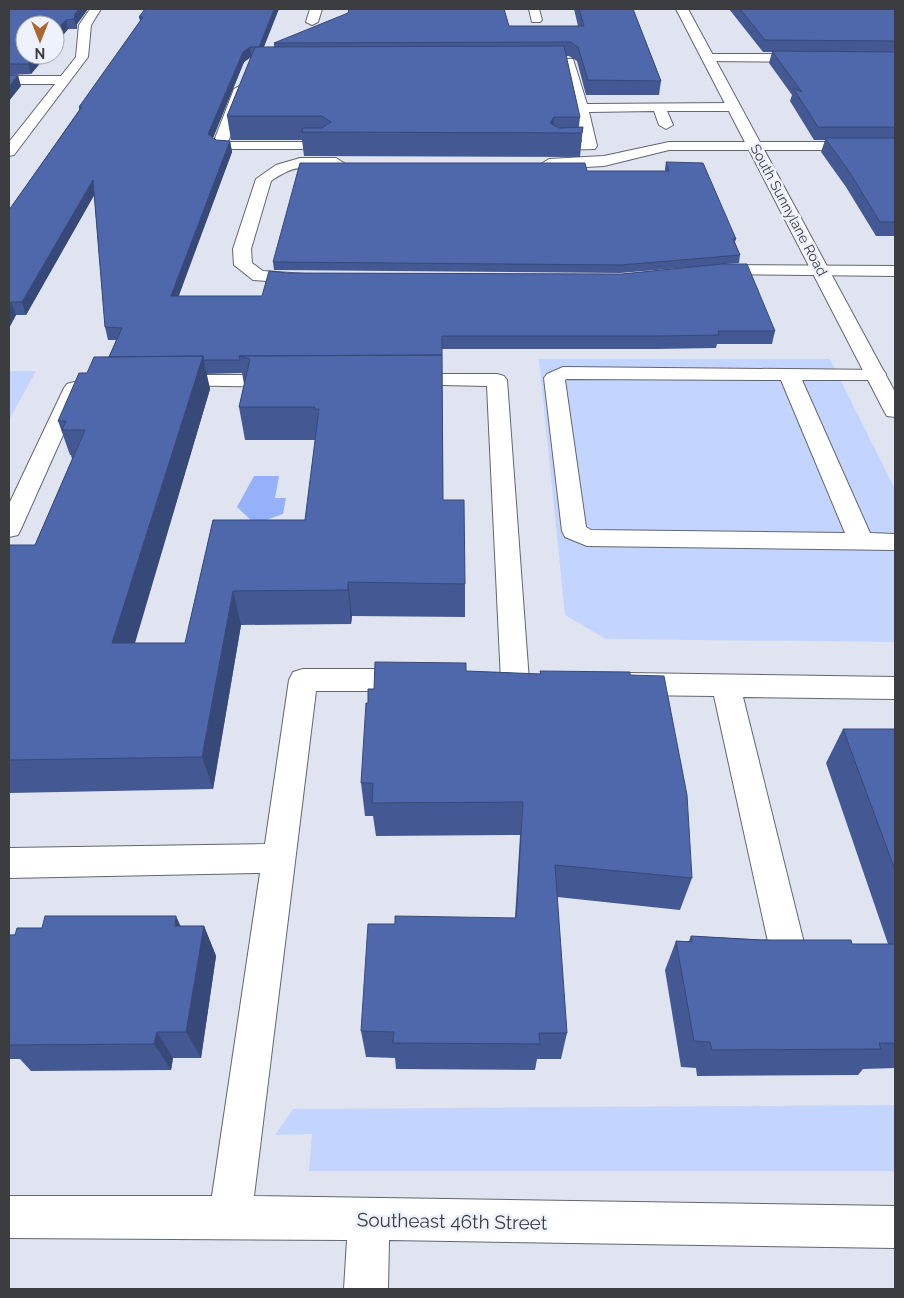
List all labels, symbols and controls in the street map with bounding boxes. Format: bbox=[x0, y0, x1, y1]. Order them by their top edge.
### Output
north arrow bbox=[15, 15, 65, 65]
text: N bbox=[35, 45, 45, 61]
street label: South Sunnylane Road bbox=[747, 141, 831, 279]
street label: Southeast 46th Street bbox=[357, 1208, 548, 1234]

